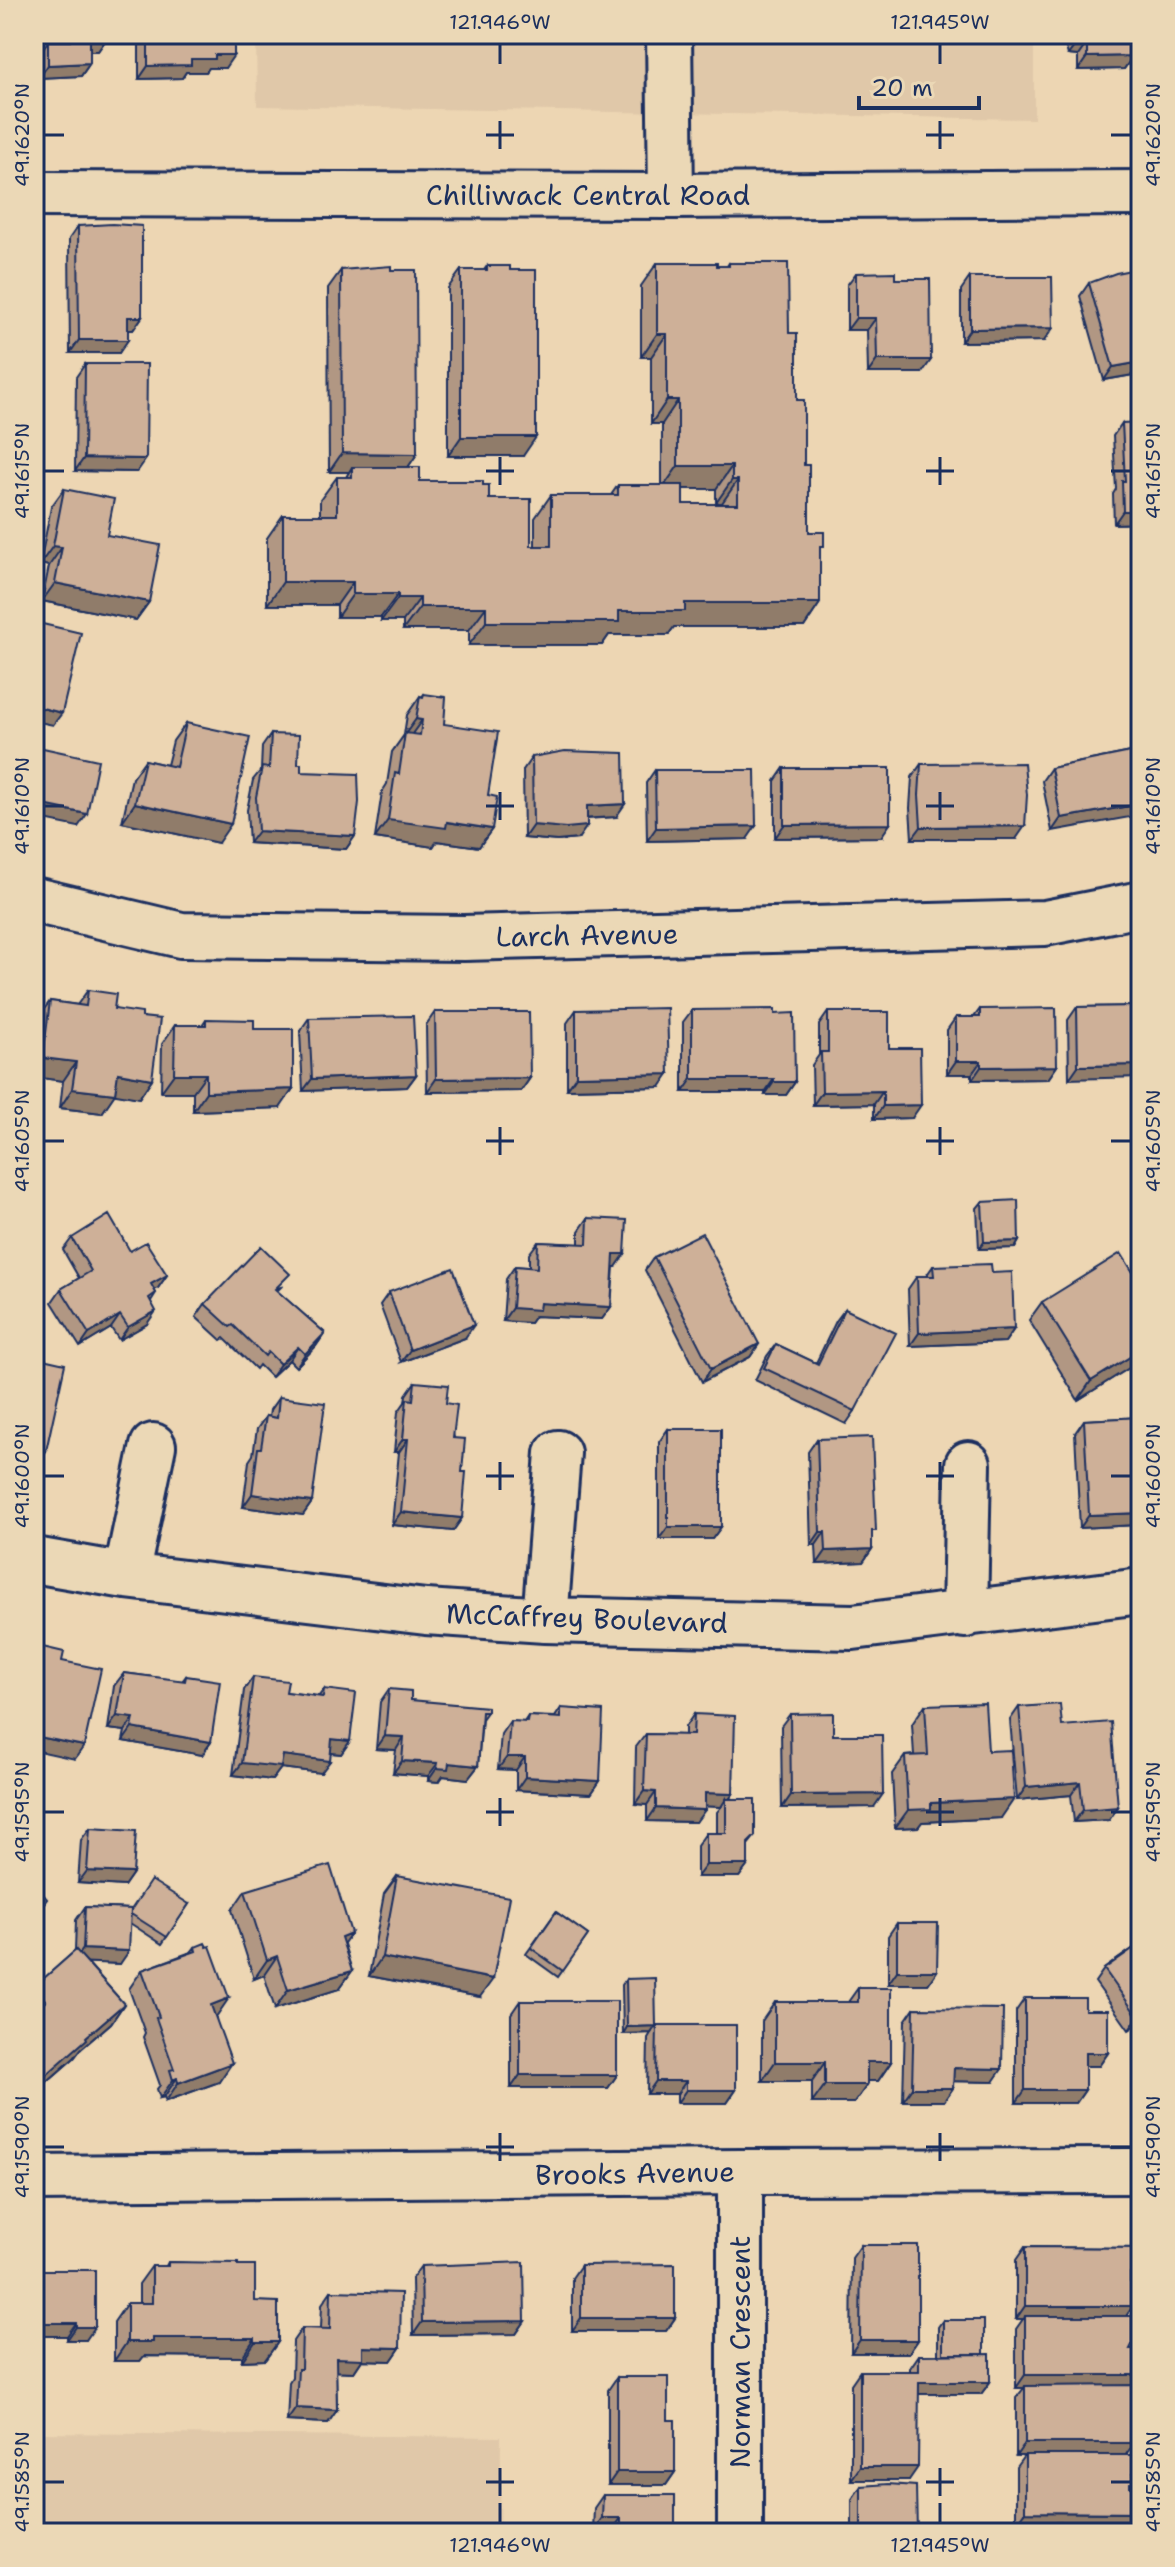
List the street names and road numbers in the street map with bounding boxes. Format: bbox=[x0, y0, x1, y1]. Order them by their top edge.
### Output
street label: Chilliwack Central Road bbox=[426, 176, 750, 214]
street label: Larch Avenue bbox=[495, 914, 679, 956]
street label: McCaffrey Boulevard bbox=[445, 1594, 729, 1642]
street label: Brooks Avenue bbox=[535, 2152, 735, 2194]
street label: Norman Crescent bbox=[721, 2235, 759, 2469]

